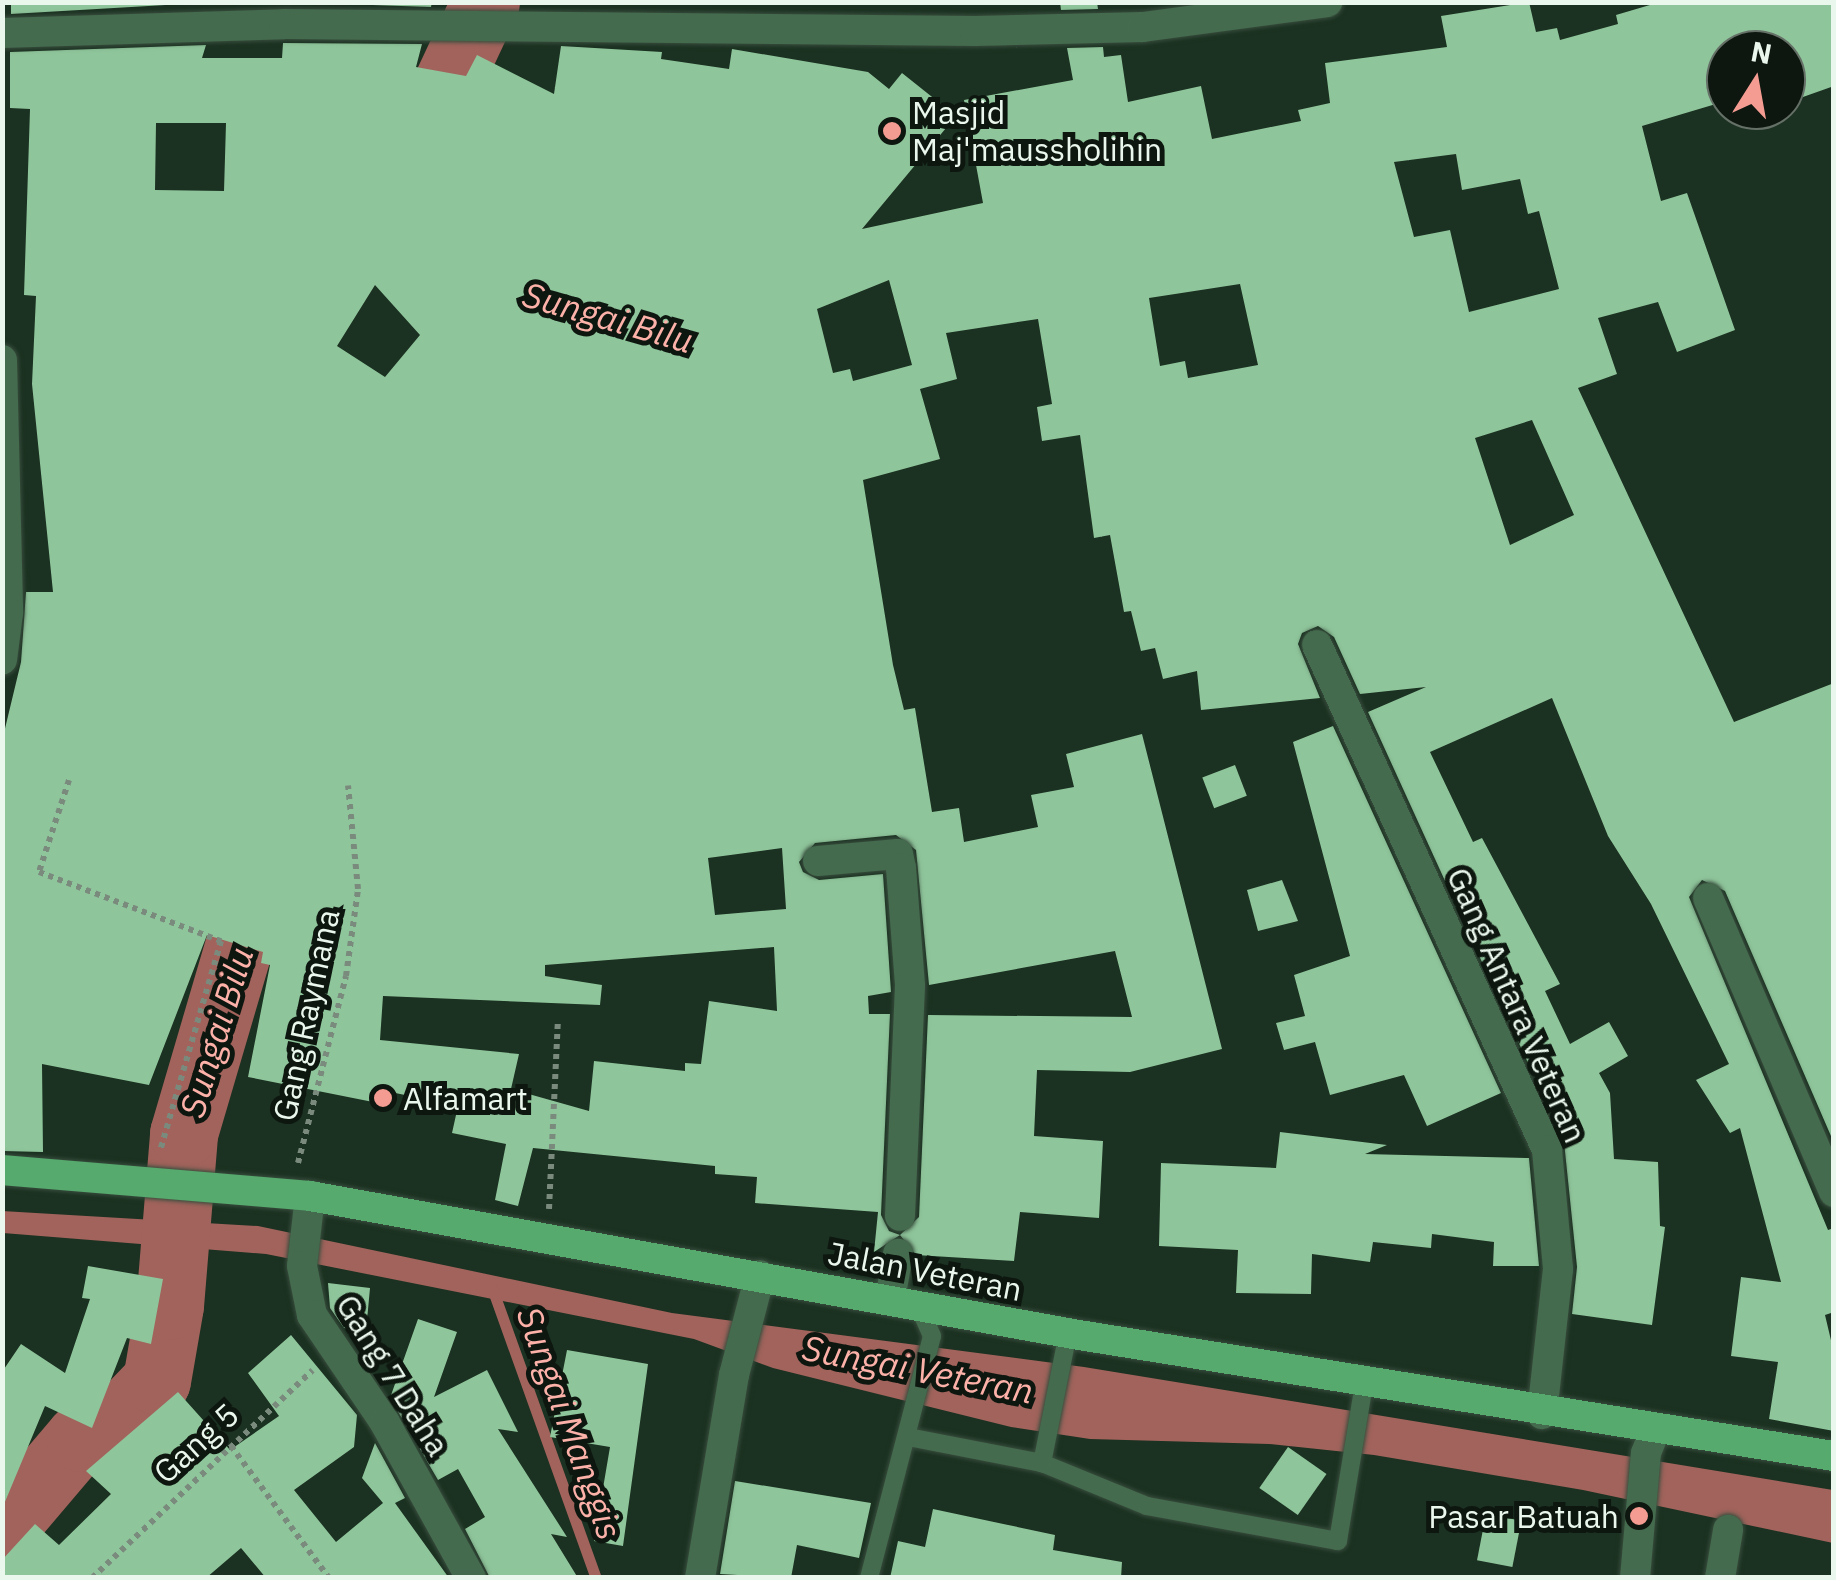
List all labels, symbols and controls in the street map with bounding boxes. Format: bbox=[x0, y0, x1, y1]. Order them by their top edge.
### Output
north arrow bbox=[1706, 30, 1806, 130]
text: N bbox=[1748, 32, 1775, 72]
place label: Masjid Maj'maussholihin bbox=[912, 94, 1162, 169]
marker: Masjid Maj'maussholihin bbox=[881, 120, 903, 142]
water label: Sungai Bilu bbox=[518, 273, 698, 361]
street label: Gang Antara Veteran bbox=[1439, 862, 1595, 1148]
street label: Gang Raymana bbox=[265, 906, 347, 1124]
water label: Sungai Bilu bbox=[170, 942, 262, 1122]
place label: Alfamart bbox=[403, 1079, 528, 1117]
marker: Alfamart bbox=[372, 1087, 394, 1109]
street label: Jalan Veteran bbox=[825, 1233, 1025, 1309]
street label: Gang 7 Daha bbox=[328, 1287, 458, 1463]
water label: Sungai Manggis bbox=[508, 1301, 632, 1545]
water label: Sungai Veteran bbox=[799, 1326, 1037, 1412]
street label: Gang 5 bbox=[146, 1395, 246, 1491]
place label: Pasar Batuah bbox=[1428, 1497, 1619, 1535]
marker: Pasar Batuah bbox=[1628, 1505, 1650, 1527]

